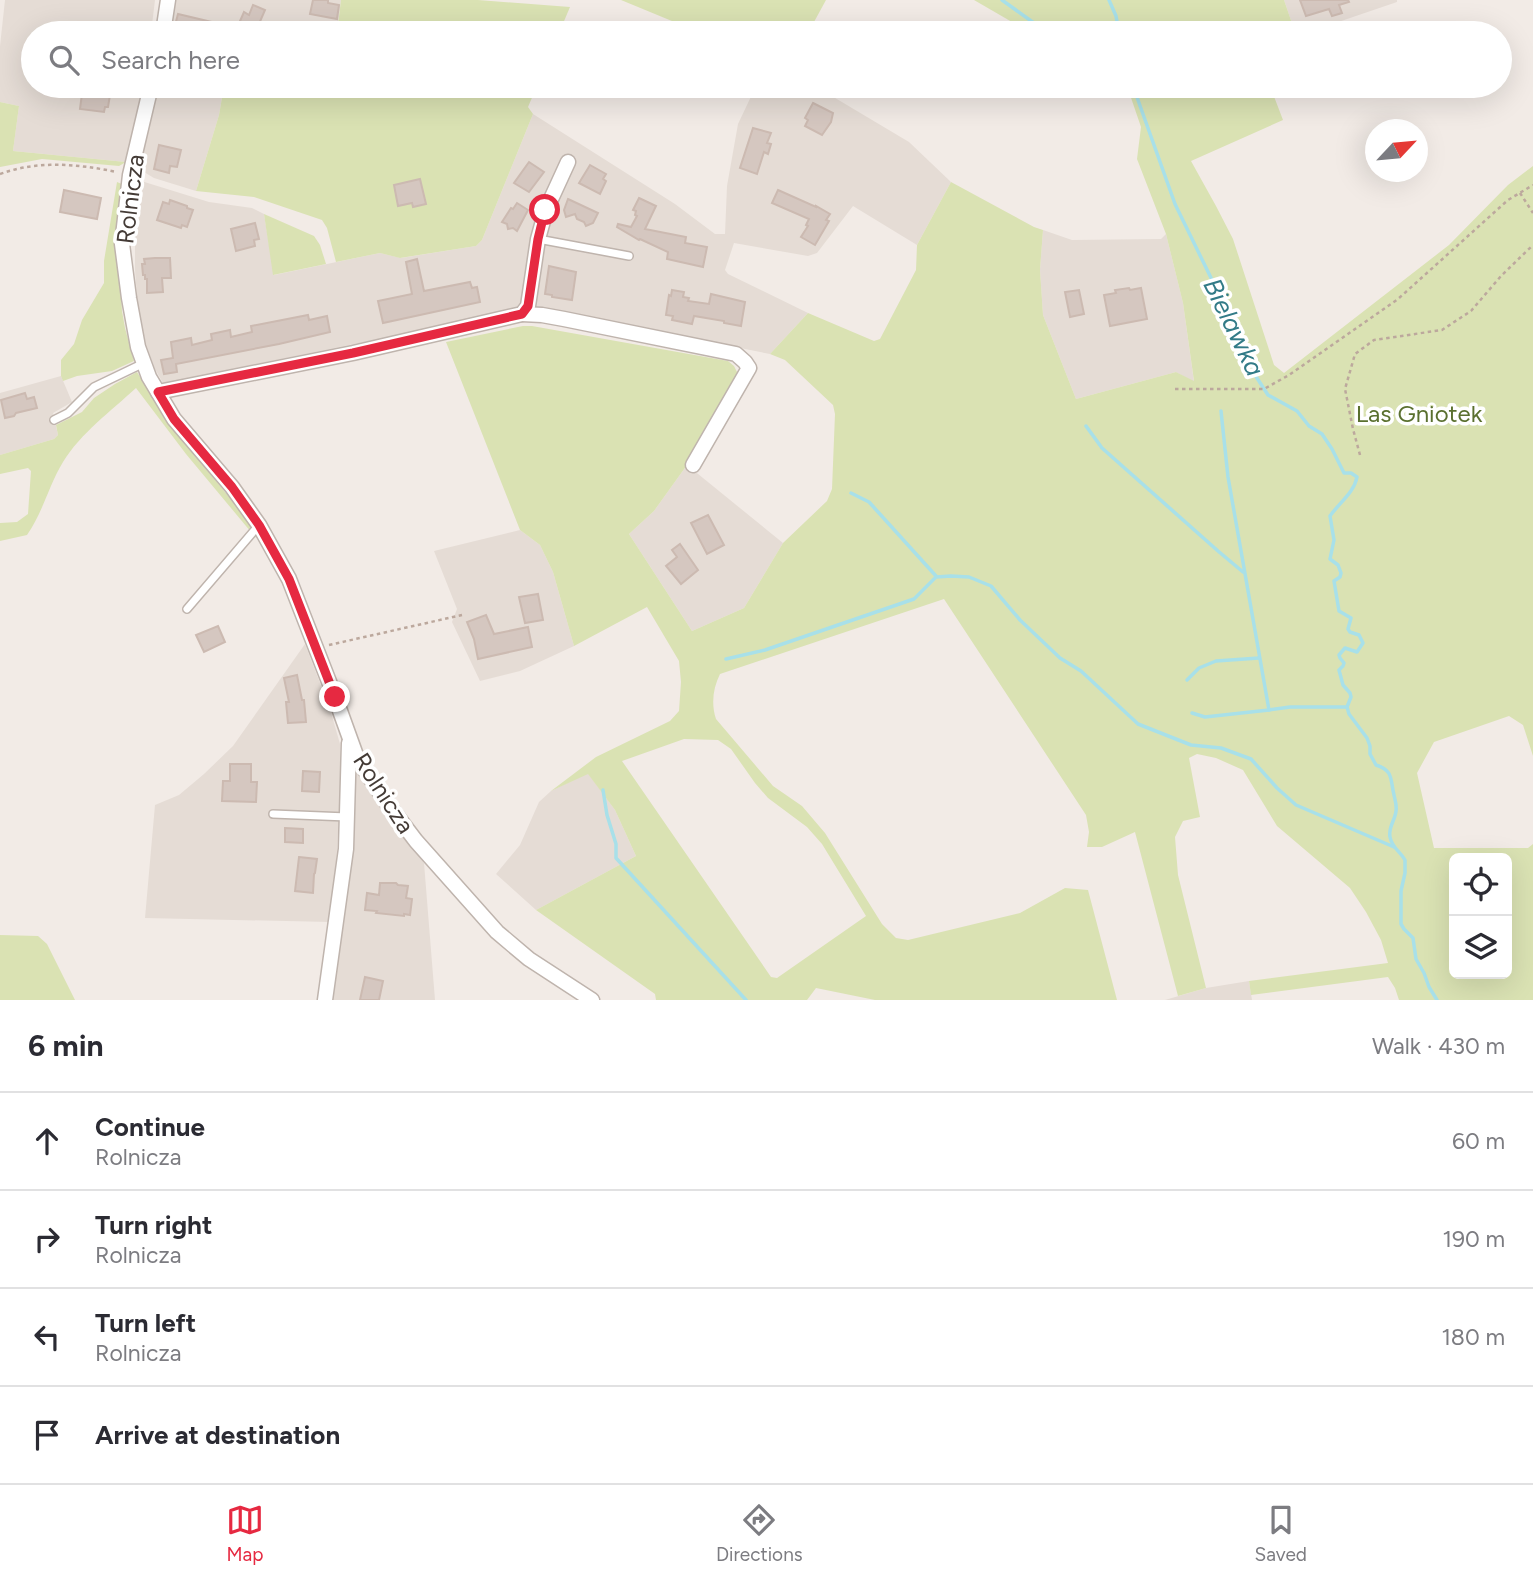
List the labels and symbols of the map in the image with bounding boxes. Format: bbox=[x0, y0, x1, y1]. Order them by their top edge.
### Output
north arrow bbox=[1365, 119, 1428, 182]
street label: Rolnicza bbox=[110, 152, 150, 246]
route start bbox=[529, 194, 560, 225]
water label: Bielawka bbox=[1197, 273, 1271, 381]
park label: Las Gniotek bbox=[1356, 399, 1483, 428]
route end bbox=[319, 681, 350, 712]
street label: Rolnicza bbox=[347, 747, 421, 839]

